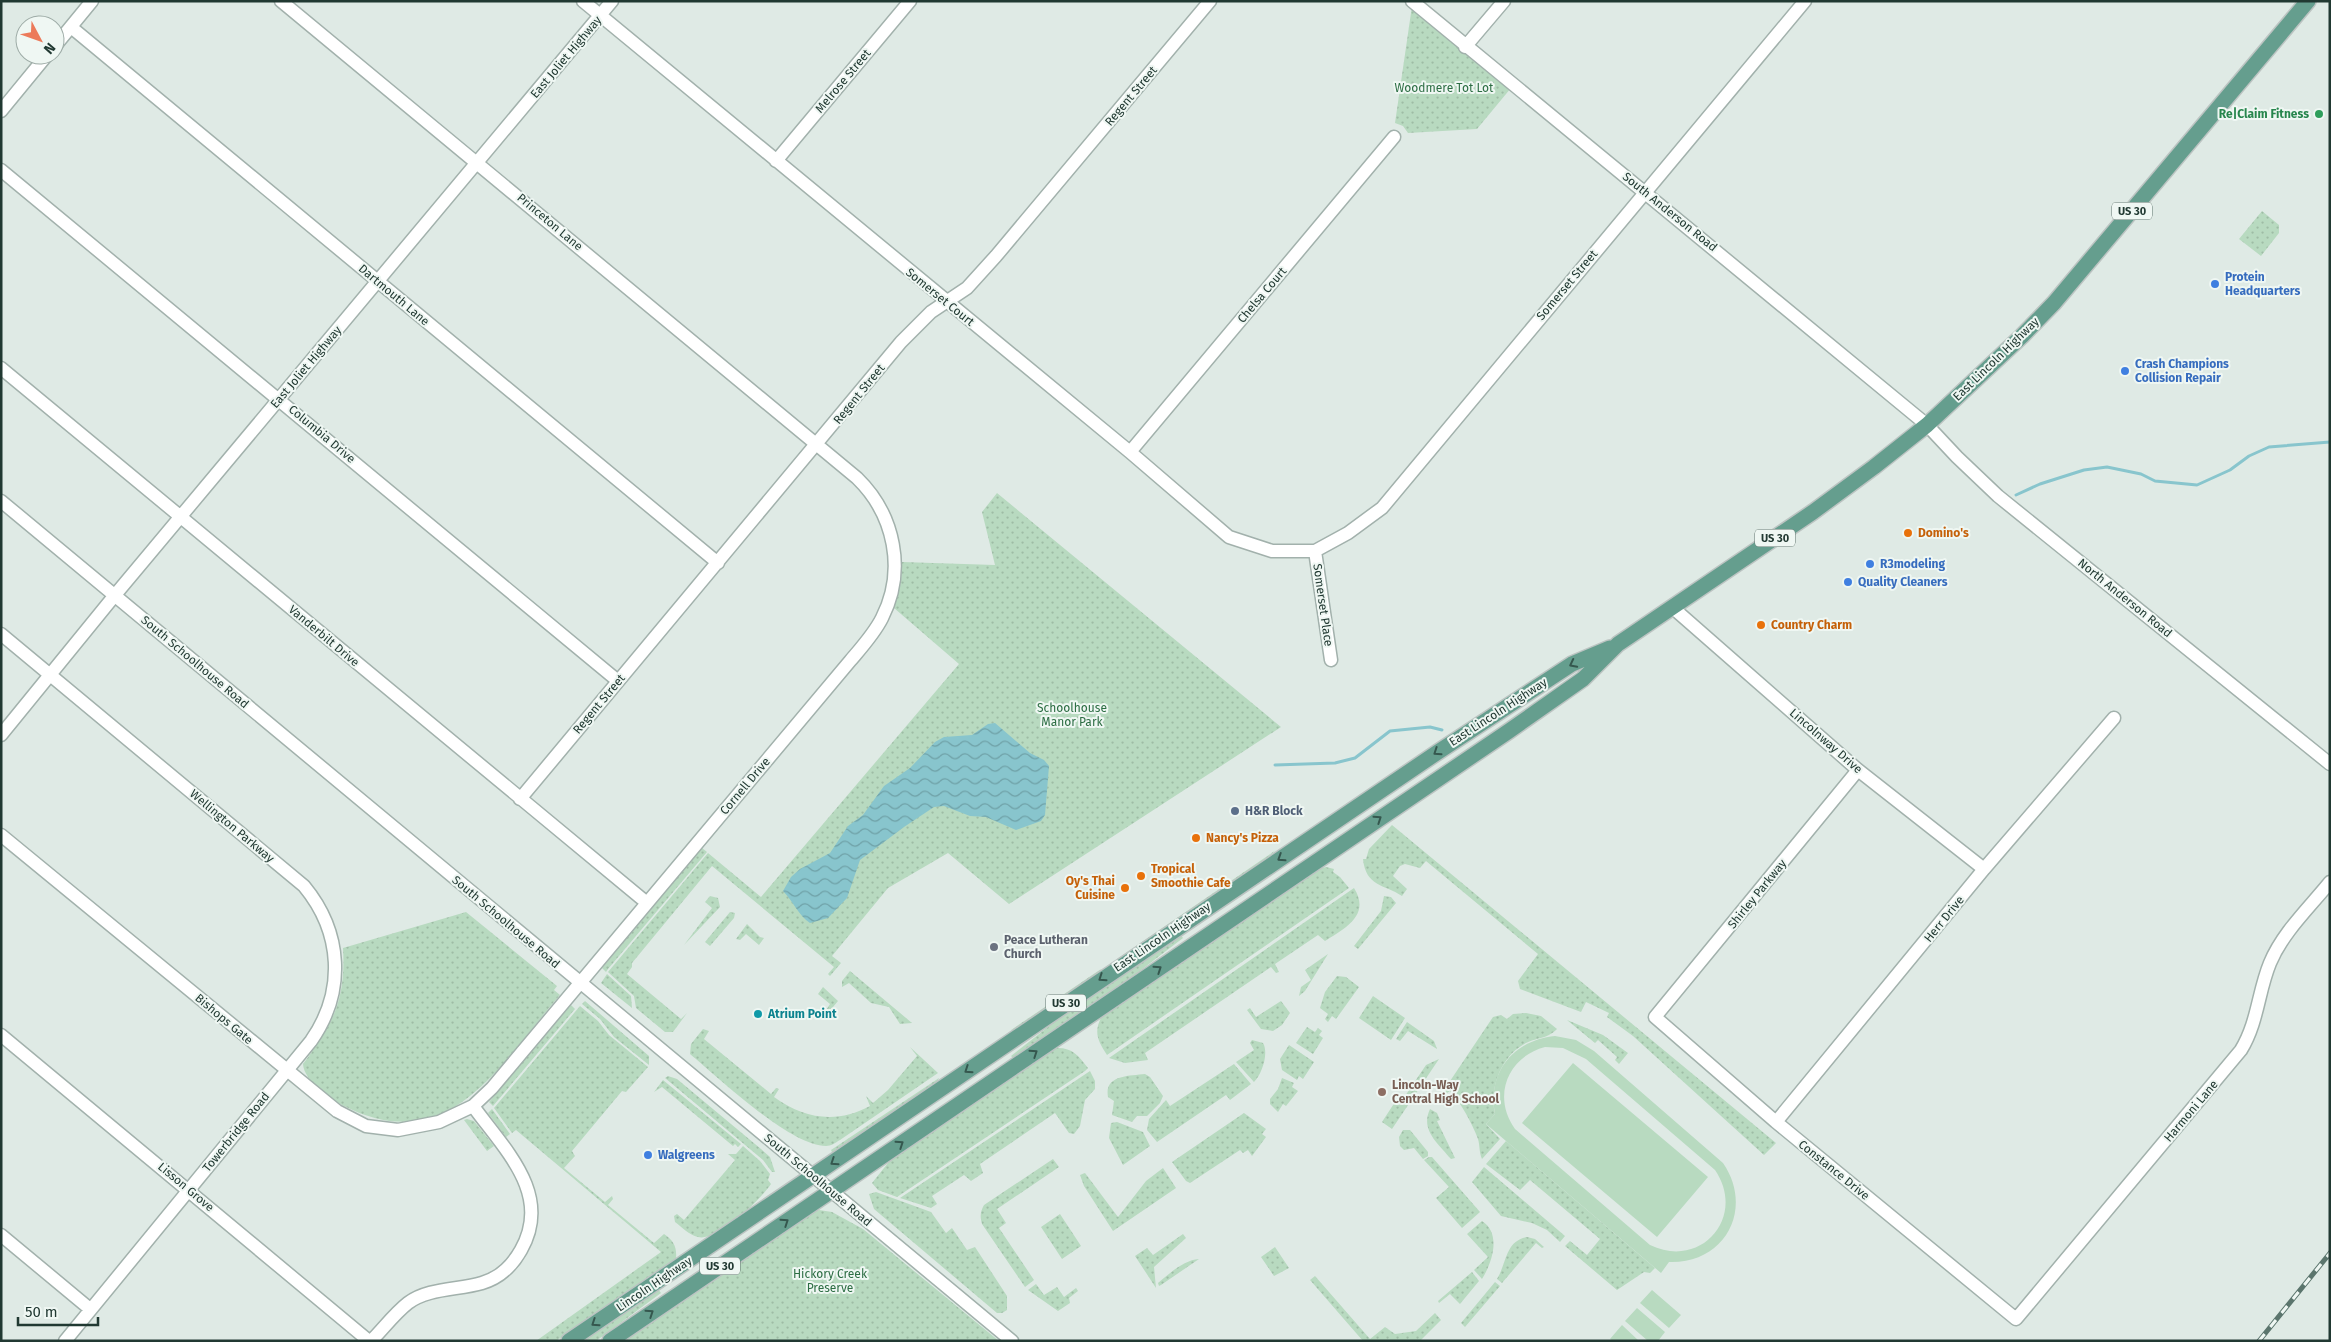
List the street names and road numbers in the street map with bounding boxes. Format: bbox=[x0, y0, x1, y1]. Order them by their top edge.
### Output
street label: East Joliet Highway bbox=[528, 13, 605, 101]
street label: Melrose Street bbox=[812, 46, 874, 116]
street label: Regent Street bbox=[1102, 63, 1160, 129]
street label: South Anderson Road bbox=[1620, 170, 1720, 254]
street label: Princeton Lane bbox=[514, 191, 586, 253]
road number: US 30 bbox=[2112, 202, 2152, 220]
street label: Somerset Street bbox=[1534, 247, 1601, 323]
street label: Dartmouth Lane bbox=[356, 261, 432, 329]
street label: Chelsa Court bbox=[1235, 264, 1290, 326]
street label: Somerset Court bbox=[903, 265, 978, 329]
street label: East Lincoln Highway bbox=[1950, 314, 2042, 404]
street label: East Joliet Highway bbox=[268, 323, 345, 411]
street label: Regent Street bbox=[830, 361, 888, 427]
street label: Columbia Drive bbox=[286, 402, 358, 466]
road number: US 30 bbox=[1755, 530, 1795, 546]
street label: North Anderson Road bbox=[2075, 556, 2175, 640]
street label: Somerset Place bbox=[1310, 563, 1336, 647]
street label: Vanderbilt Drive bbox=[286, 602, 362, 670]
street label: South Schoolhouse Road bbox=[138, 613, 252, 711]
street label: Regent Street bbox=[570, 671, 628, 737]
street label: East Lincoln Highway bbox=[1446, 675, 1550, 749]
street label: Lincolnway Drive bbox=[1787, 706, 1865, 776]
street label: Cornell Drive bbox=[717, 755, 773, 817]
street label: Wellington Parkway bbox=[187, 787, 277, 865]
street label: Shirley Parkway bbox=[1725, 857, 1789, 931]
street label: South Schoolhouse Road bbox=[449, 873, 563, 971]
street label: Herr Drive bbox=[1921, 893, 1967, 945]
street label: East Lincoln Highway bbox=[1111, 899, 1213, 975]
street label: Bishops Gate bbox=[192, 991, 256, 1047]
road number: US 30 bbox=[1046, 994, 1086, 1011]
street label: Harmoni Lane bbox=[2161, 1077, 2221, 1145]
street label: Towerbridge Road bbox=[200, 1089, 272, 1175]
street label: South Schoolhouse Road bbox=[761, 1131, 875, 1229]
street label: Constance Drive bbox=[1796, 1137, 1872, 1203]
street label: Lisson Grove bbox=[155, 1160, 217, 1214]
street label: Lincoln Highway bbox=[614, 1253, 695, 1314]
road number: US 30 bbox=[700, 1258, 740, 1274]

